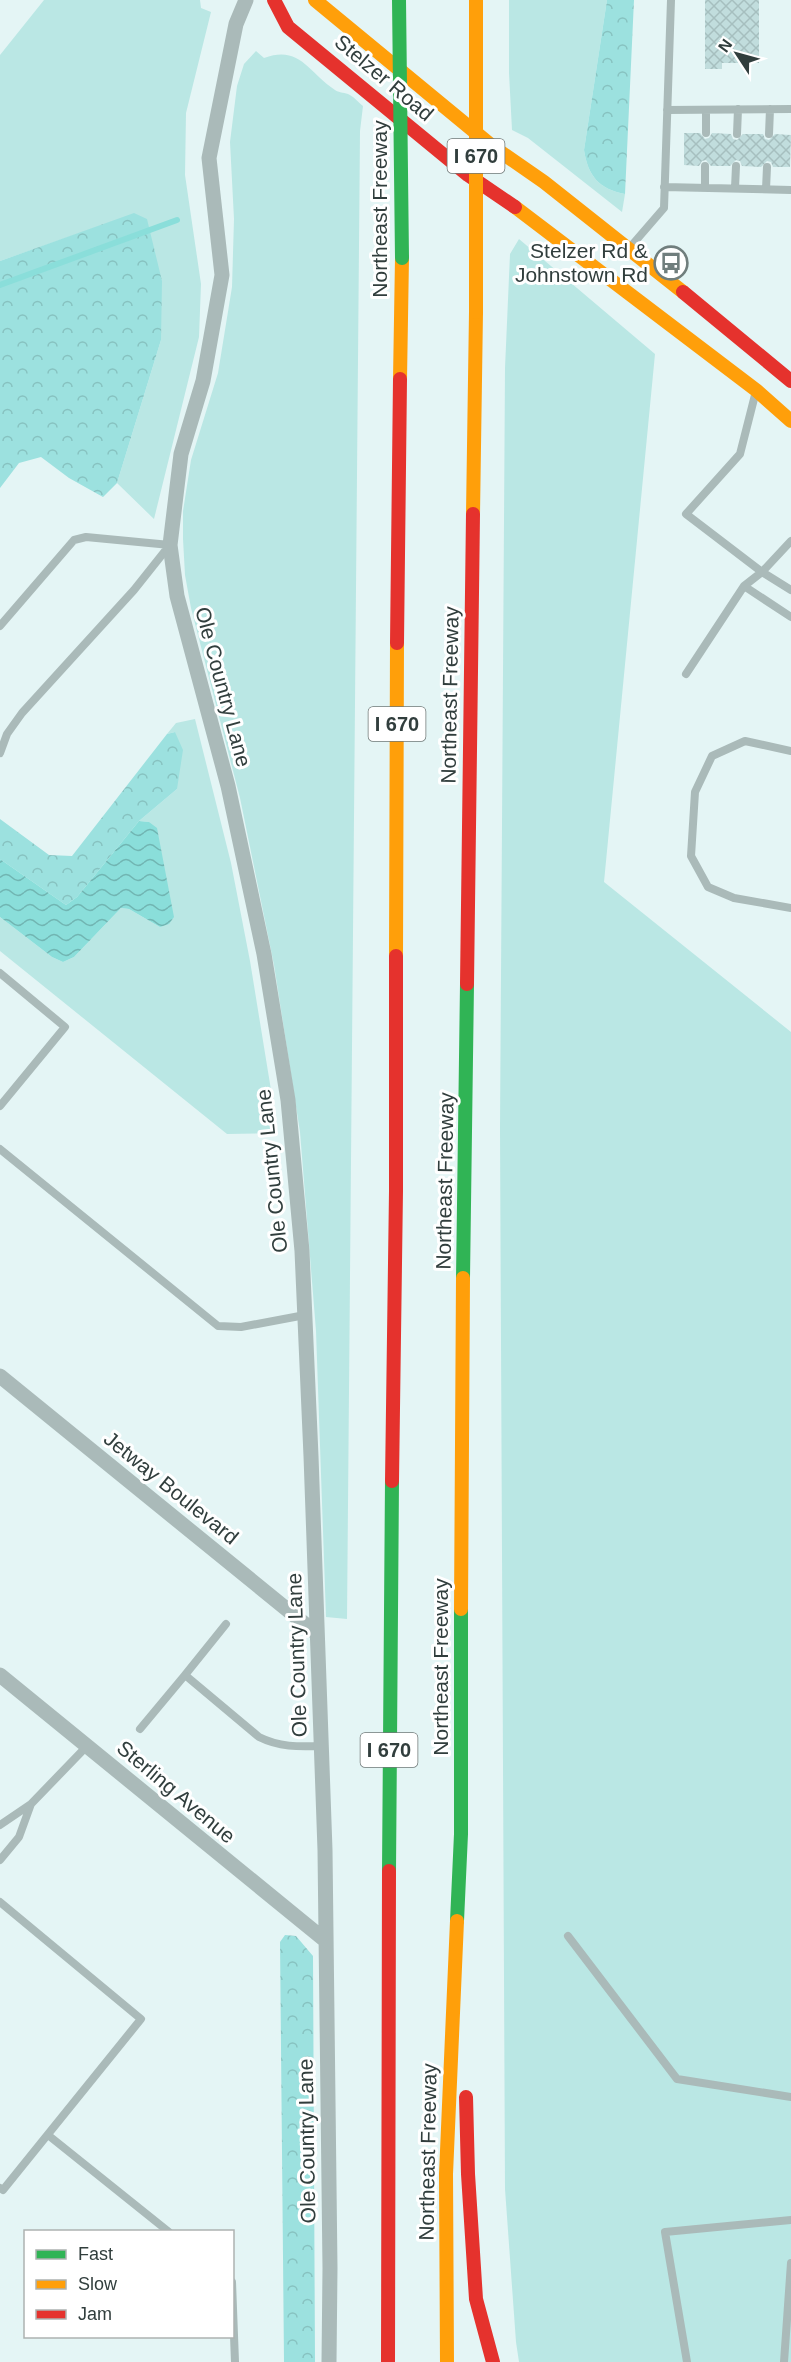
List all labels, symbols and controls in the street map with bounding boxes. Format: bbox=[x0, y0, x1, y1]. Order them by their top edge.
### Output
north arrow bbox=[707, 24, 767, 84]
street label: Stelzer Road bbox=[330, 30, 438, 125]
text: N bbox=[715, 36, 736, 55]
street label: Northeast Freeway bbox=[368, 120, 391, 298]
road number: I 670 bbox=[448, 139, 504, 173]
place label: Stelzer Rd & Johnstown Rd bbox=[515, 239, 648, 286]
bus stop icon: Stelzer Rd & Johnstown Rd bbox=[653, 245, 689, 281]
street label: Ole Country Lane bbox=[191, 604, 256, 769]
street label: Northeast Freeway bbox=[436, 606, 463, 784]
road number: I 670 bbox=[368, 707, 426, 741]
street label: Ole Country Lane bbox=[251, 1088, 292, 1254]
street label: Northeast Freeway bbox=[431, 1092, 458, 1270]
street label: Jetway Boulevard bbox=[100, 1427, 243, 1549]
street label: Ole Country Lane bbox=[282, 1572, 311, 1738]
street label: Northeast Freeway bbox=[429, 1578, 452, 1756]
road number: I 670 bbox=[360, 1733, 418, 1767]
street label: Sterling Avenue bbox=[113, 1736, 240, 1848]
street label: Ole Country Lane bbox=[294, 2059, 319, 2224]
street label: Northeast Freeway bbox=[414, 2063, 441, 2241]
legend bbox=[24, 2230, 234, 2338]
text: Fast bbox=[78, 2244, 113, 2264]
text: Slow bbox=[78, 2274, 118, 2294]
text: Jam bbox=[78, 2304, 112, 2324]

